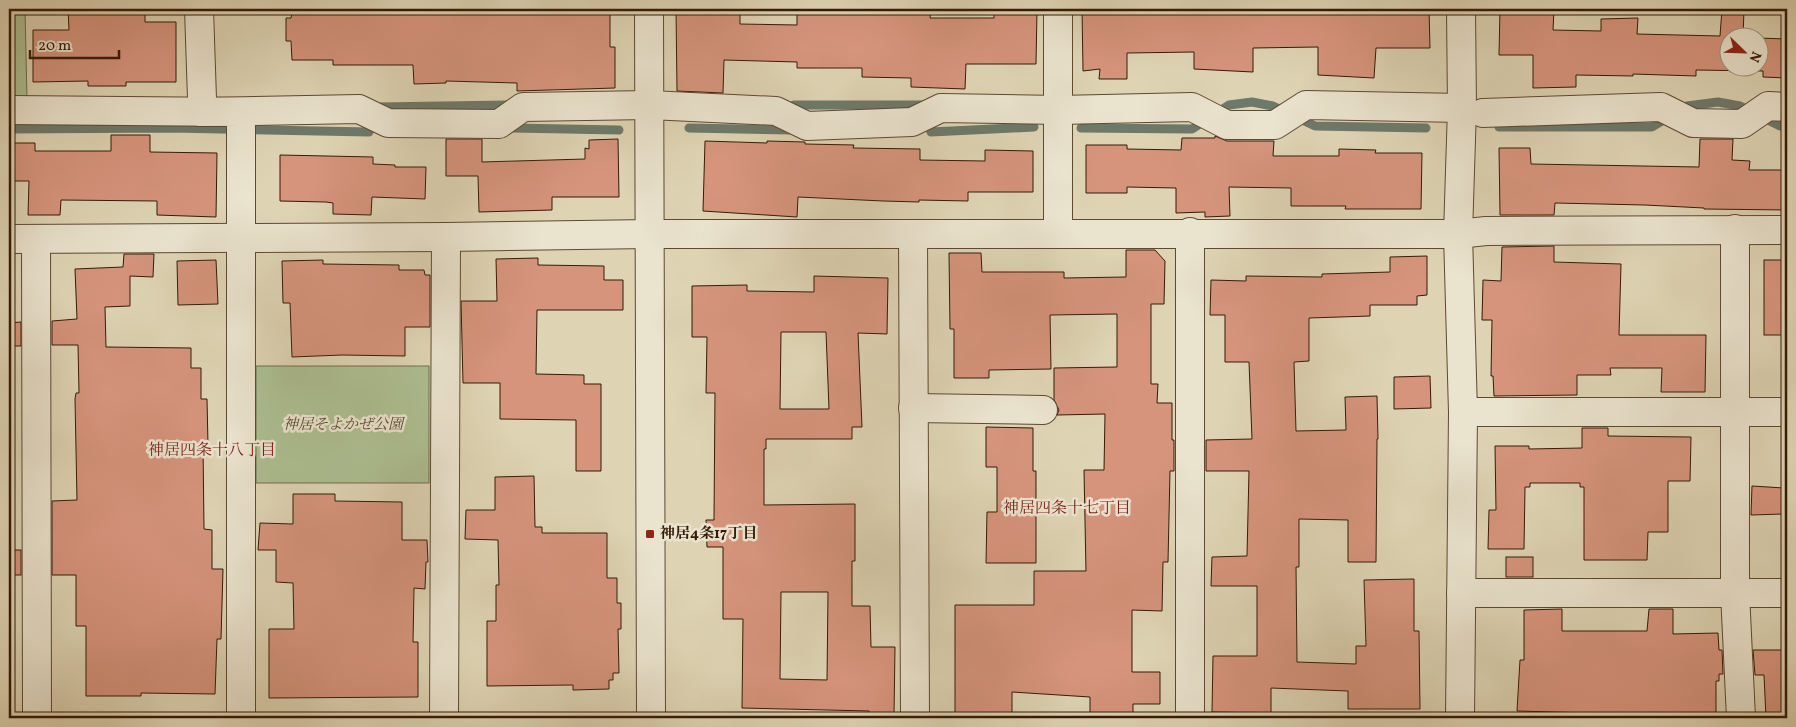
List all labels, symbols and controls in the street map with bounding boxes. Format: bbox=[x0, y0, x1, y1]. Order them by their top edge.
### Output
scale bar bbox=[30, 28, 119, 60]
north arrow bbox=[1718, 28, 1768, 78]
text: 20 m bbox=[38, 36, 71, 57]
text: N bbox=[1744, 48, 1765, 65]
park label: 神居そよかぜ公園 bbox=[283, 415, 406, 436]
district label: 神居四条十八丁目 bbox=[148, 440, 276, 462]
district label: 神居四条十七丁目 bbox=[1003, 498, 1131, 520]
place label: 神居4条17丁目 bbox=[660, 524, 757, 545]
marker: 神居4条17丁目 bbox=[644, 528, 656, 540]

